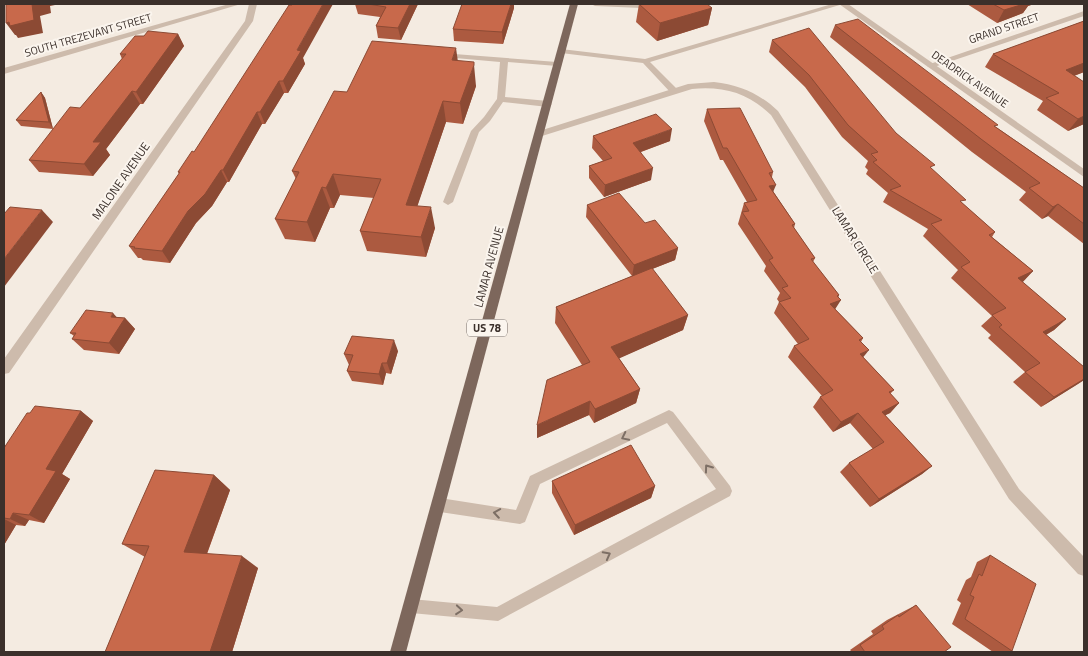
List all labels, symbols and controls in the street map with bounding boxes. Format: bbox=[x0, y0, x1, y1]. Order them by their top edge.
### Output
street label: GRAND STREET bbox=[967, 8, 1042, 48]
street label: SOUTH TREZEVANT STREET bbox=[23, 9, 154, 61]
street label: DEADRICK AVENUE bbox=[928, 47, 1012, 111]
street label: MALONE AVENUE bbox=[87, 138, 155, 223]
street label: LAMAR CIRCLE bbox=[827, 202, 884, 277]
street label: LAMAR AVENUE bbox=[469, 224, 509, 309]
road number: US 78 bbox=[467, 319, 507, 336]
one-way arrow bbox=[621, 431, 630, 441]
one-way arrow bbox=[705, 464, 714, 474]
one-way arrow bbox=[493, 508, 501, 519]
one-way arrow bbox=[602, 551, 611, 561]
one-way arrow bbox=[456, 605, 464, 616]

